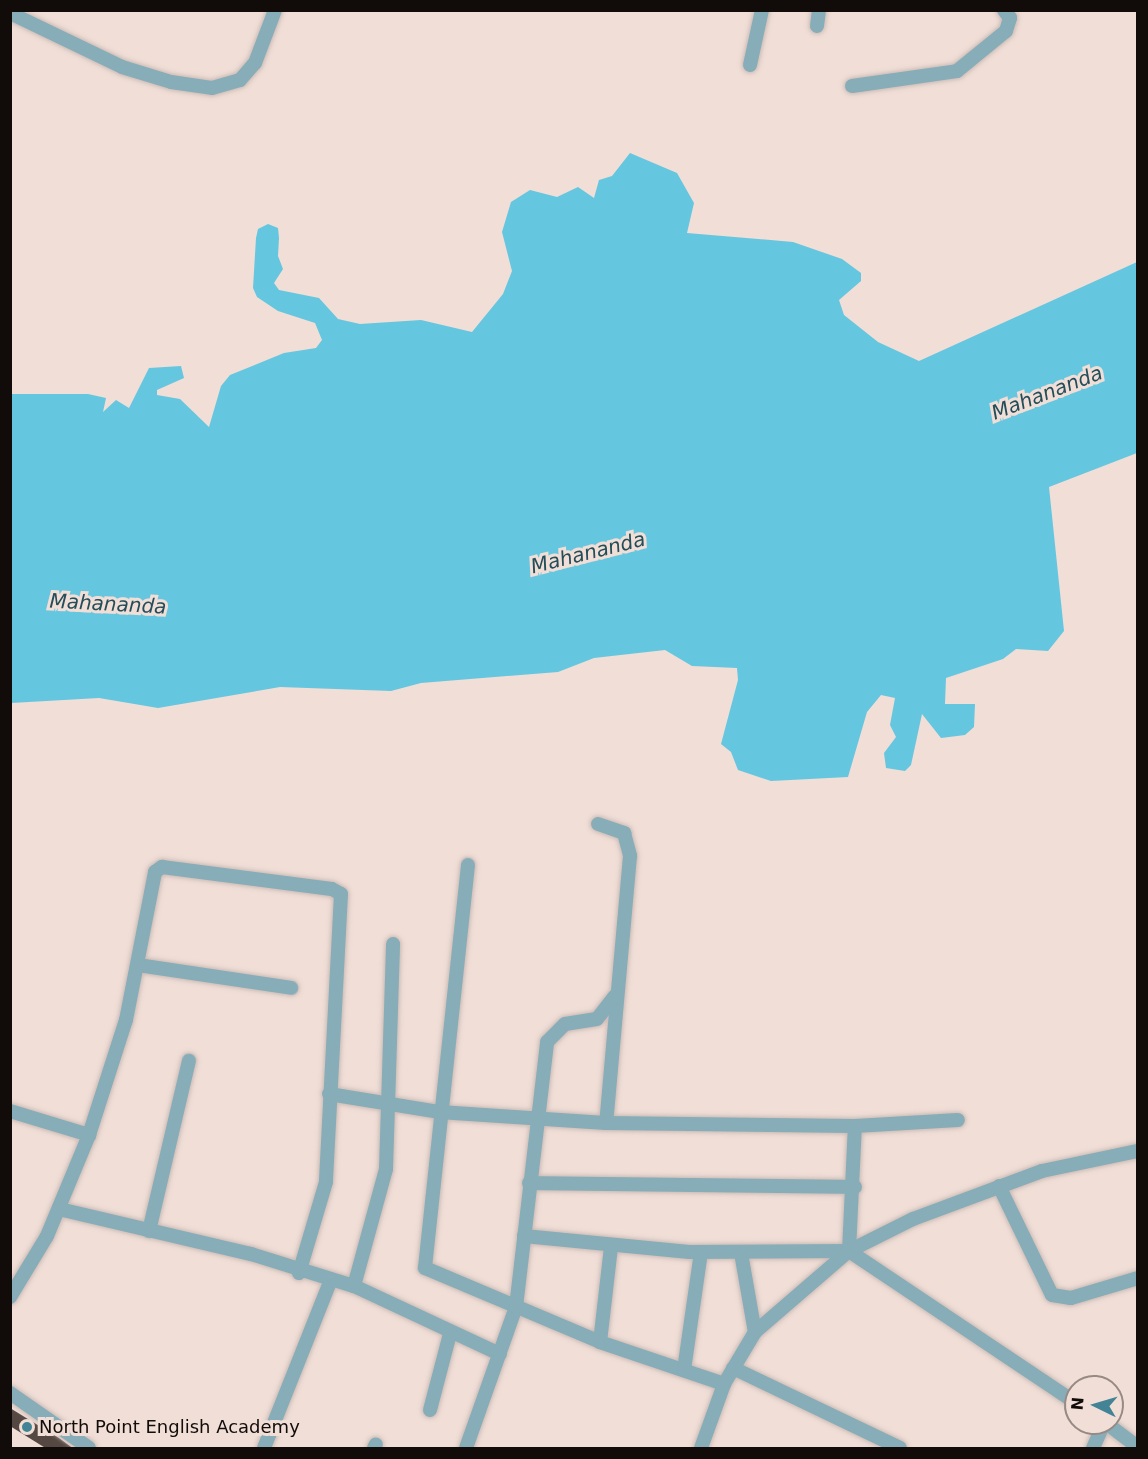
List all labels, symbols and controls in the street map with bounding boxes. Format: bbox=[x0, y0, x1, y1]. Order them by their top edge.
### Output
water label: Mahananda bbox=[988, 361, 1106, 425]
water label: Mahananda bbox=[528, 527, 648, 579]
water label: Mahananda bbox=[49, 589, 167, 619]
north arrow bbox=[1064, 1375, 1124, 1435]
text: N bbox=[1068, 1396, 1088, 1411]
place label: North Point English Academy bbox=[39, 1416, 300, 1438]
marker: North Point English Academy bbox=[20, 1420, 34, 1434]

